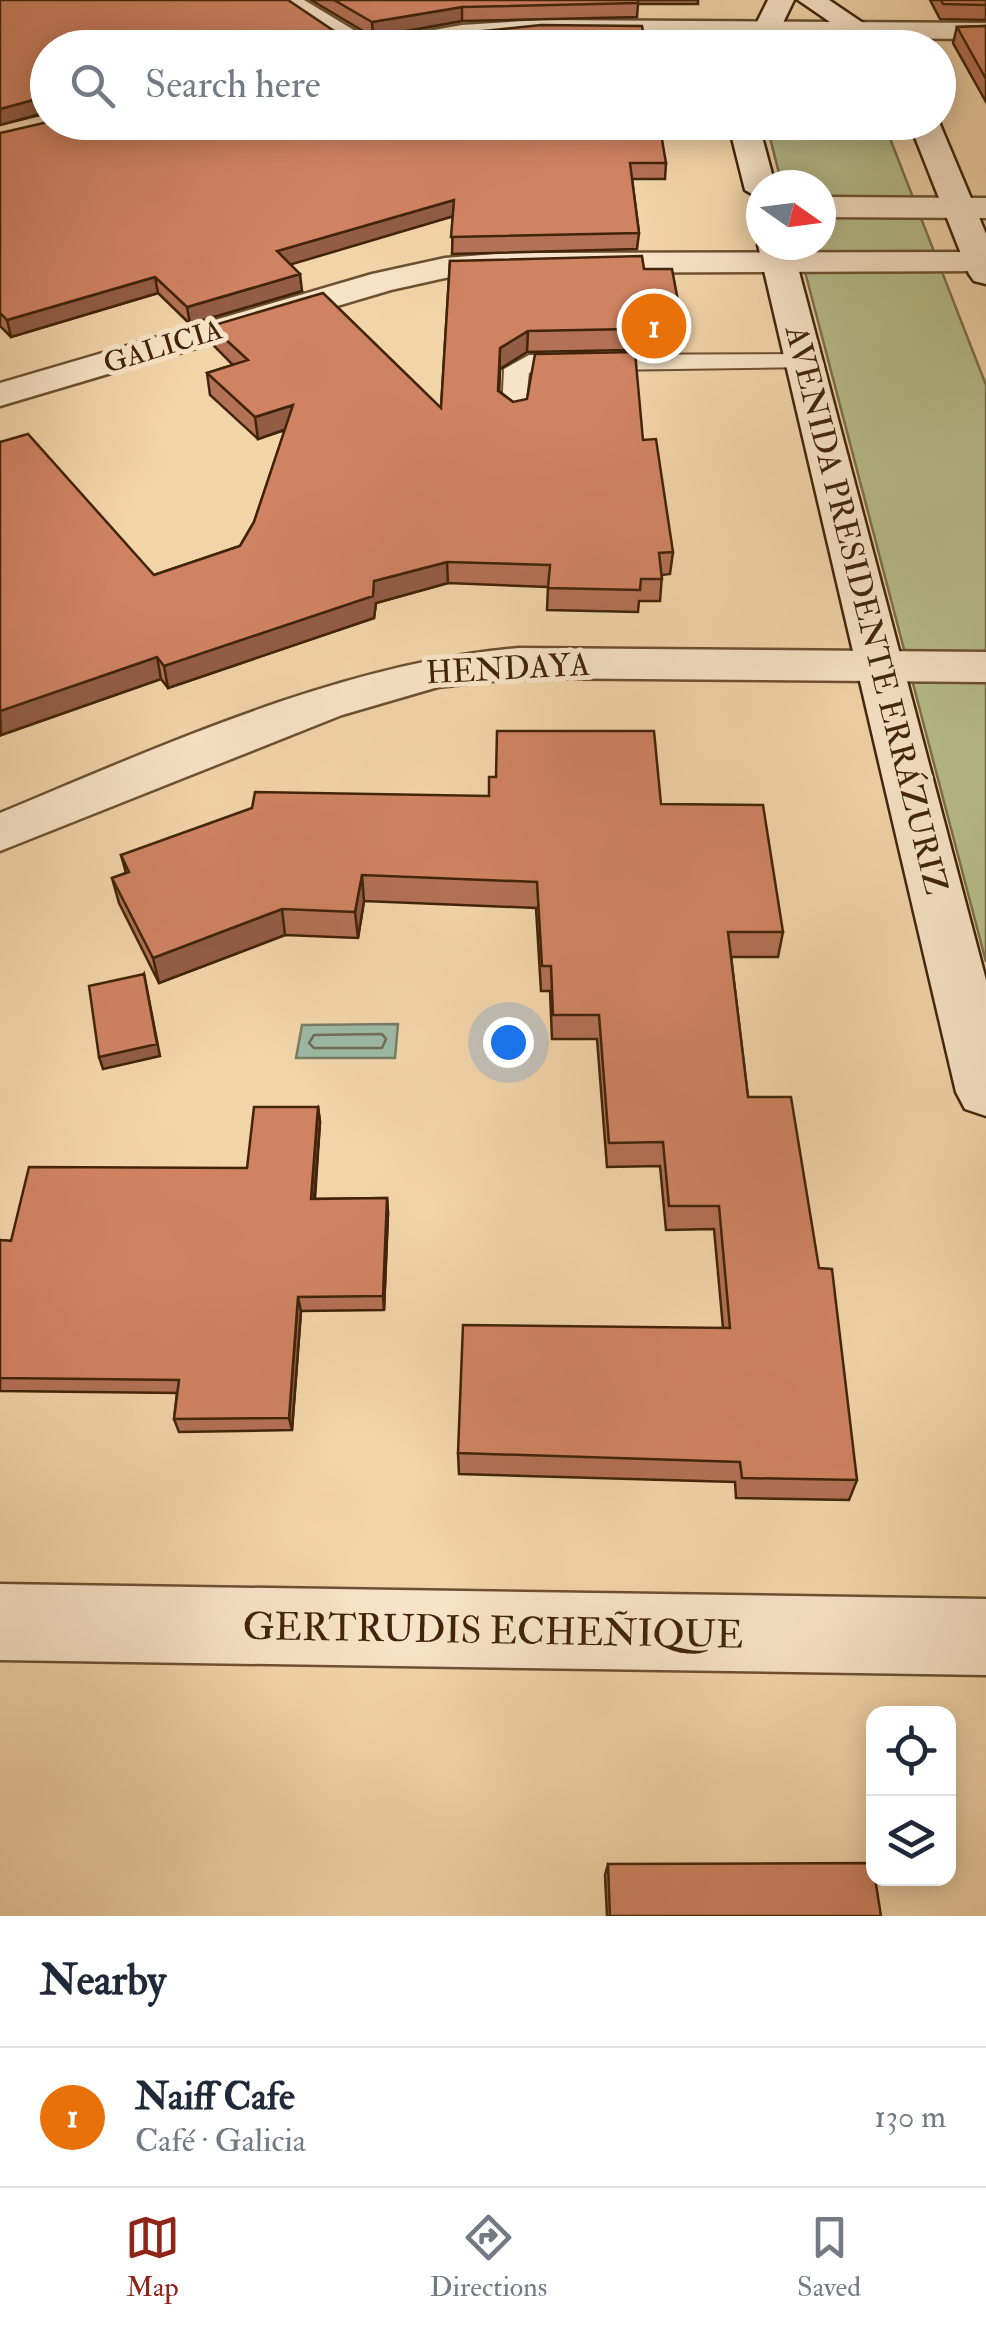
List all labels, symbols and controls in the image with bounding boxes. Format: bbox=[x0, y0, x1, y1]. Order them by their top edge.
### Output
search box bbox=[30, 30, 956, 140]
icon: search bbox=[65, 58, 120, 113]
text: Search here bbox=[145, 61, 321, 109]
north arrow bbox=[746, 170, 836, 260]
pin: 1 bbox=[622, 288, 686, 364]
street label: GALICIA bbox=[99, 312, 227, 382]
street label: AVENIDA PRESIDENTE ERRÁZURIZ bbox=[776, 321, 956, 898]
street label: HENDAYA bbox=[425, 645, 591, 693]
your location bbox=[483, 1017, 534, 1068]
street label: GERTRUDIS ECHEÑIQUE bbox=[242, 1602, 744, 1659]
map controls bbox=[866, 1706, 956, 1886]
button: locate bbox=[866, 1706, 956, 1796]
button: layers bbox=[866, 1796, 956, 1886]
text: Nearby bbox=[40, 1955, 166, 2007]
text: Naiff Cafe bbox=[135, 2073, 295, 2121]
text: 1 bbox=[67, 2097, 78, 2137]
text: 130 m bbox=[874, 2097, 946, 2137]
text: Café · Galicia bbox=[135, 2121, 306, 2161]
tab: Map bbox=[125, 2210, 180, 2305]
tab: Directions bbox=[430, 2210, 547, 2305]
tab: Saved bbox=[797, 2210, 861, 2305]

